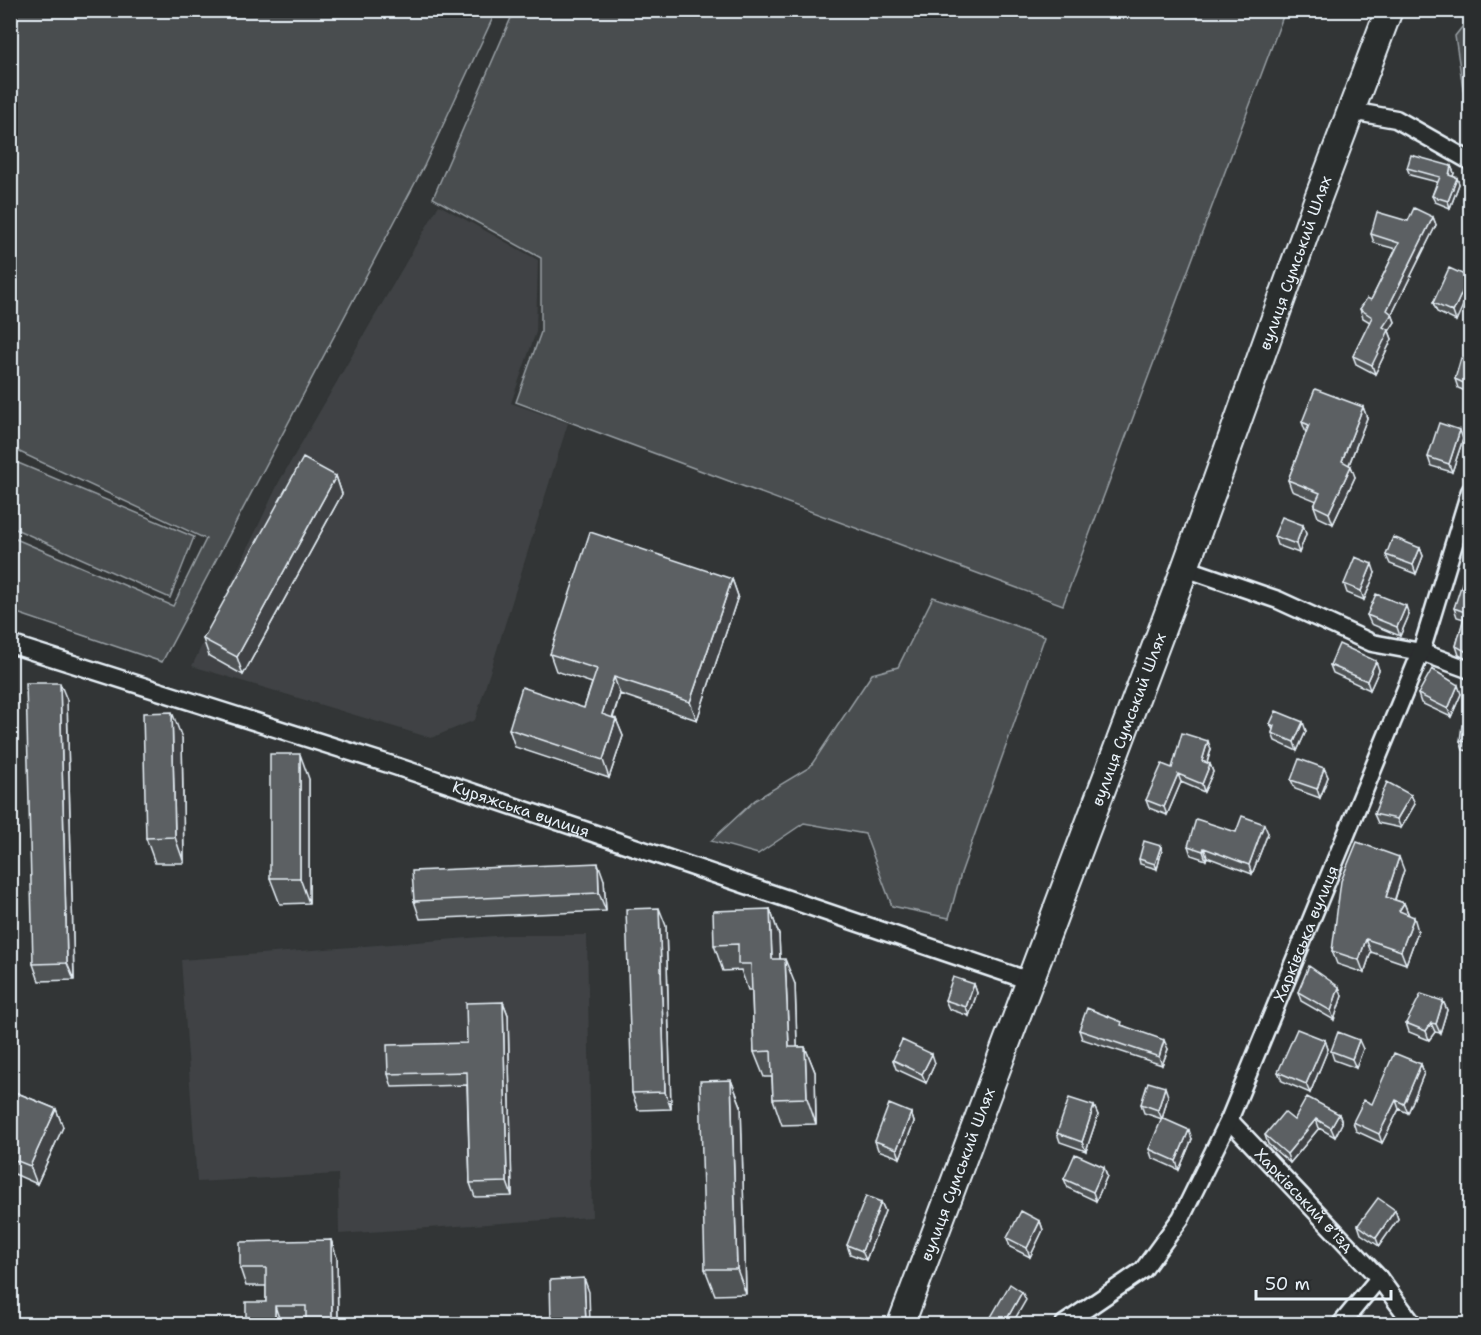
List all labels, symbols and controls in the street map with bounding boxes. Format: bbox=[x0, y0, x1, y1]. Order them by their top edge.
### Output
street label: вулиця Сумський Шлях bbox=[1254, 173, 1336, 353]
street label: вулиця Сумський Шлях bbox=[1087, 630, 1171, 809]
street label: Куряжська вулиця bbox=[450, 776, 592, 842]
street label: Харківська вулиця bbox=[1269, 862, 1343, 1005]
street label: вулиця Сумський Шлях bbox=[916, 1085, 1000, 1264]
street label: Харківський в’їзд bbox=[1250, 1144, 1359, 1257]
scale bar bbox=[1256, 1263, 1391, 1301]
text: 50 m bbox=[1265, 1272, 1310, 1296]

